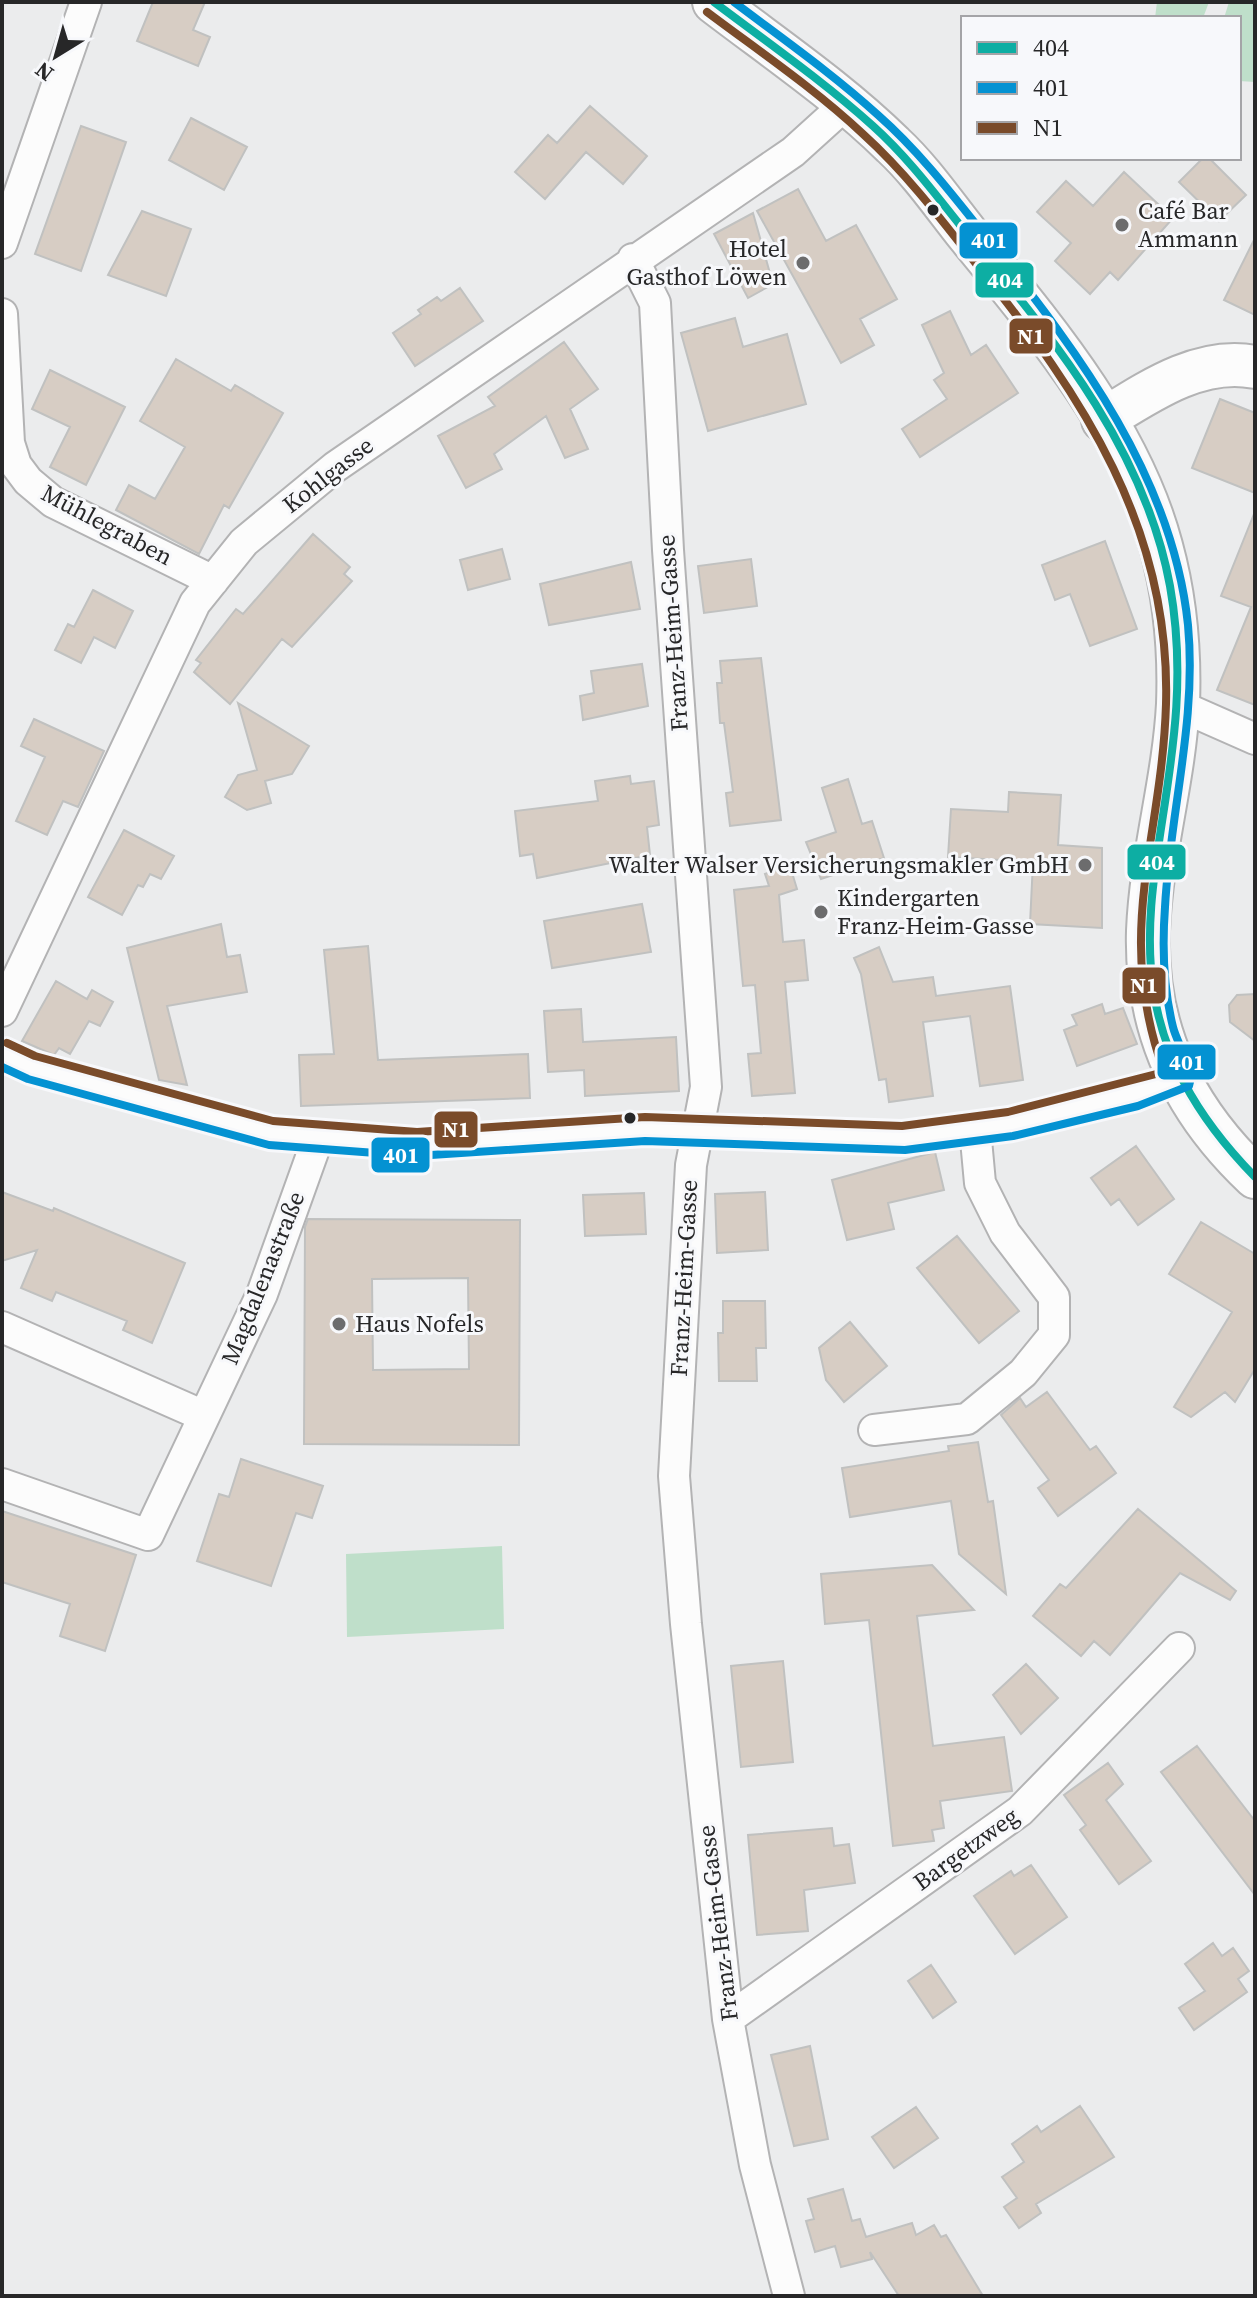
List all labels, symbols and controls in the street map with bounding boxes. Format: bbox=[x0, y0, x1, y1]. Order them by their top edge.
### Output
north arrow bbox=[16, 16, 96, 96]
legend bbox=[961, 16, 1241, 160]
text: 404 bbox=[1033, 31, 1069, 64]
text: N bbox=[29, 55, 59, 89]
text: 401 bbox=[1033, 71, 1069, 104]
text: N1 bbox=[1033, 111, 1063, 144]
place label: Café Bar Ammann bbox=[1138, 194, 1238, 255]
unlabelled marker bbox=[925, 202, 941, 218]
marker: Café Bar Ammann bbox=[1113, 216, 1131, 234]
line badge: 401 bbox=[958, 221, 1019, 260]
text: 401 bbox=[971, 225, 1007, 255]
place label: Hotel Gasthof Löwen bbox=[626, 232, 787, 293]
marker: Hotel Gasthof Löwen bbox=[794, 254, 812, 272]
line badge: 404 bbox=[974, 261, 1035, 299]
text: 404 bbox=[987, 265, 1023, 295]
line badge: N1 bbox=[1008, 317, 1054, 355]
text: N1 bbox=[1017, 321, 1045, 351]
street label: Kohlgasse bbox=[275, 429, 380, 521]
street label: Mühlegraben bbox=[36, 476, 179, 573]
street label: Franz-Heim-Gasse bbox=[649, 534, 696, 733]
line badge: 404 bbox=[1126, 843, 1187, 881]
text: 404 bbox=[1139, 847, 1175, 877]
place label: Walter Walser Versicherungsmakler GmbH bbox=[608, 848, 1069, 881]
marker: Walter Walser Versicherungsmakler GmbH bbox=[1076, 856, 1094, 874]
place label: Kindergarten Franz-Heim-Gasse bbox=[837, 881, 1034, 942]
marker: Kindergarten Franz-Heim-Gasse bbox=[812, 903, 830, 921]
line badge: N1 bbox=[1121, 966, 1167, 1005]
text: N1 bbox=[1130, 970, 1158, 1000]
line badge: 401 bbox=[1156, 1043, 1217, 1081]
text: 401 bbox=[1169, 1047, 1205, 1077]
line badge: N1 bbox=[433, 1110, 479, 1149]
unlabelled marker bbox=[622, 1110, 638, 1126]
text: N1 bbox=[442, 1114, 470, 1144]
line badge: 401 bbox=[370, 1136, 431, 1174]
text: 401 bbox=[383, 1140, 419, 1170]
street label: Franz-Heim-Gasse bbox=[662, 1179, 705, 1377]
street label: Magdalenastraße bbox=[213, 1186, 312, 1369]
place label: Haus Nofels bbox=[355, 1307, 484, 1340]
marker: Haus Nofels bbox=[330, 1315, 348, 1333]
street label: Bargetzweg bbox=[906, 1799, 1025, 1898]
street label: Franz-Heim-Gasse bbox=[689, 1823, 746, 2023]

